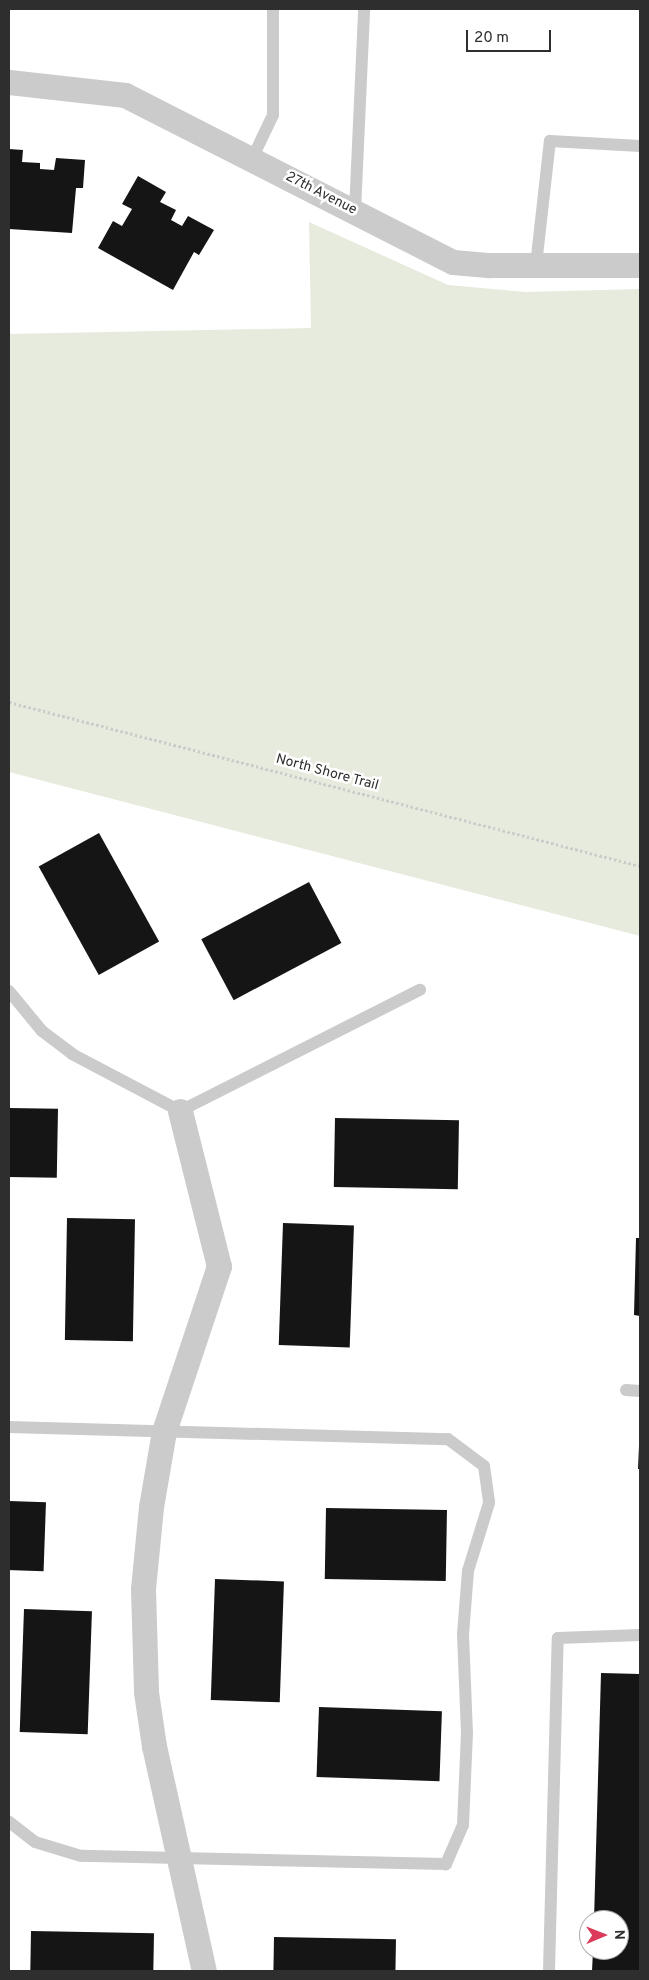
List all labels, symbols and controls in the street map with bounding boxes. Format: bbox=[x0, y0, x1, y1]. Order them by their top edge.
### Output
scale bar bbox=[469, 20, 554, 52]
text: 20 m bbox=[474, 29, 509, 48]
street label: 27th Avenue bbox=[282, 169, 360, 219]
street label: North Shore Trail bbox=[273, 751, 381, 795]
north arrow bbox=[579, 1910, 629, 1960]
text: N bbox=[610, 1930, 627, 1940]

